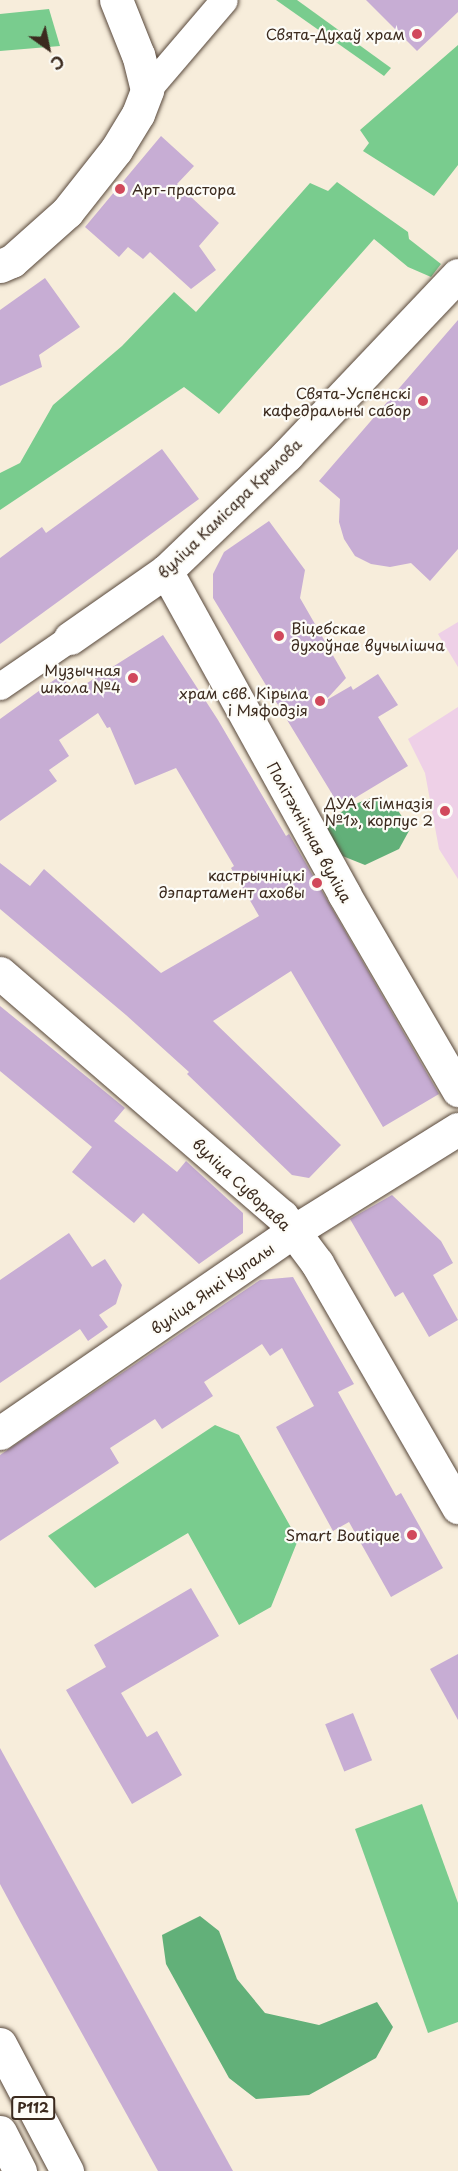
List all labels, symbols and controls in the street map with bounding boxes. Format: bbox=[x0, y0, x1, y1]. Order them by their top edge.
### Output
north arrow bbox=[18, 18, 78, 78]
place label: Свята-Духаў храм bbox=[266, 25, 405, 43]
marker: Свята-Духаў храм bbox=[410, 27, 424, 41]
text: С bbox=[46, 50, 69, 76]
place label: Арт-прастора bbox=[132, 180, 235, 198]
marker: Арт-прастора bbox=[113, 182, 127, 196]
place label: Свята-Успенскі кафедральны сабор bbox=[262, 383, 411, 418]
marker: Свята-Успенскі кафедральны сабор bbox=[416, 394, 430, 408]
street label: вуліца Камісара Крылова bbox=[153, 435, 305, 581]
place label: Віцебскае духоўнае вучылішча bbox=[291, 618, 445, 653]
marker: Віцебскае духоўнае вучылішча bbox=[272, 629, 286, 643]
place label: Музычная школа №4 bbox=[40, 660, 121, 695]
marker: Музычная школа №4 bbox=[126, 671, 140, 685]
place label: храм свв. Кірыла і Мяфодзія bbox=[178, 683, 308, 718]
marker: храм свв. Кірыла і Мяфодзія bbox=[313, 694, 327, 708]
street label: Політэхнічная вуліца bbox=[264, 758, 356, 906]
place label: ДУА «Гімназія №1», корпус 2 bbox=[324, 793, 433, 828]
marker: ДУА «Гімназія №1», корпус 2 bbox=[438, 804, 452, 818]
place label: кастрычніцкі дэпартамент аховы bbox=[158, 865, 305, 900]
marker: кастрычніцкі дэпартамент аховы bbox=[310, 876, 324, 890]
street label: вуліца Суворава bbox=[189, 1134, 295, 1234]
street label: вуліца Янкі Купалы bbox=[147, 1239, 277, 1337]
place label: Smart Boutique bbox=[286, 1526, 400, 1544]
marker: Smart Boutique bbox=[405, 1528, 419, 1542]
road number: Р112 bbox=[10, 2097, 56, 2119]

